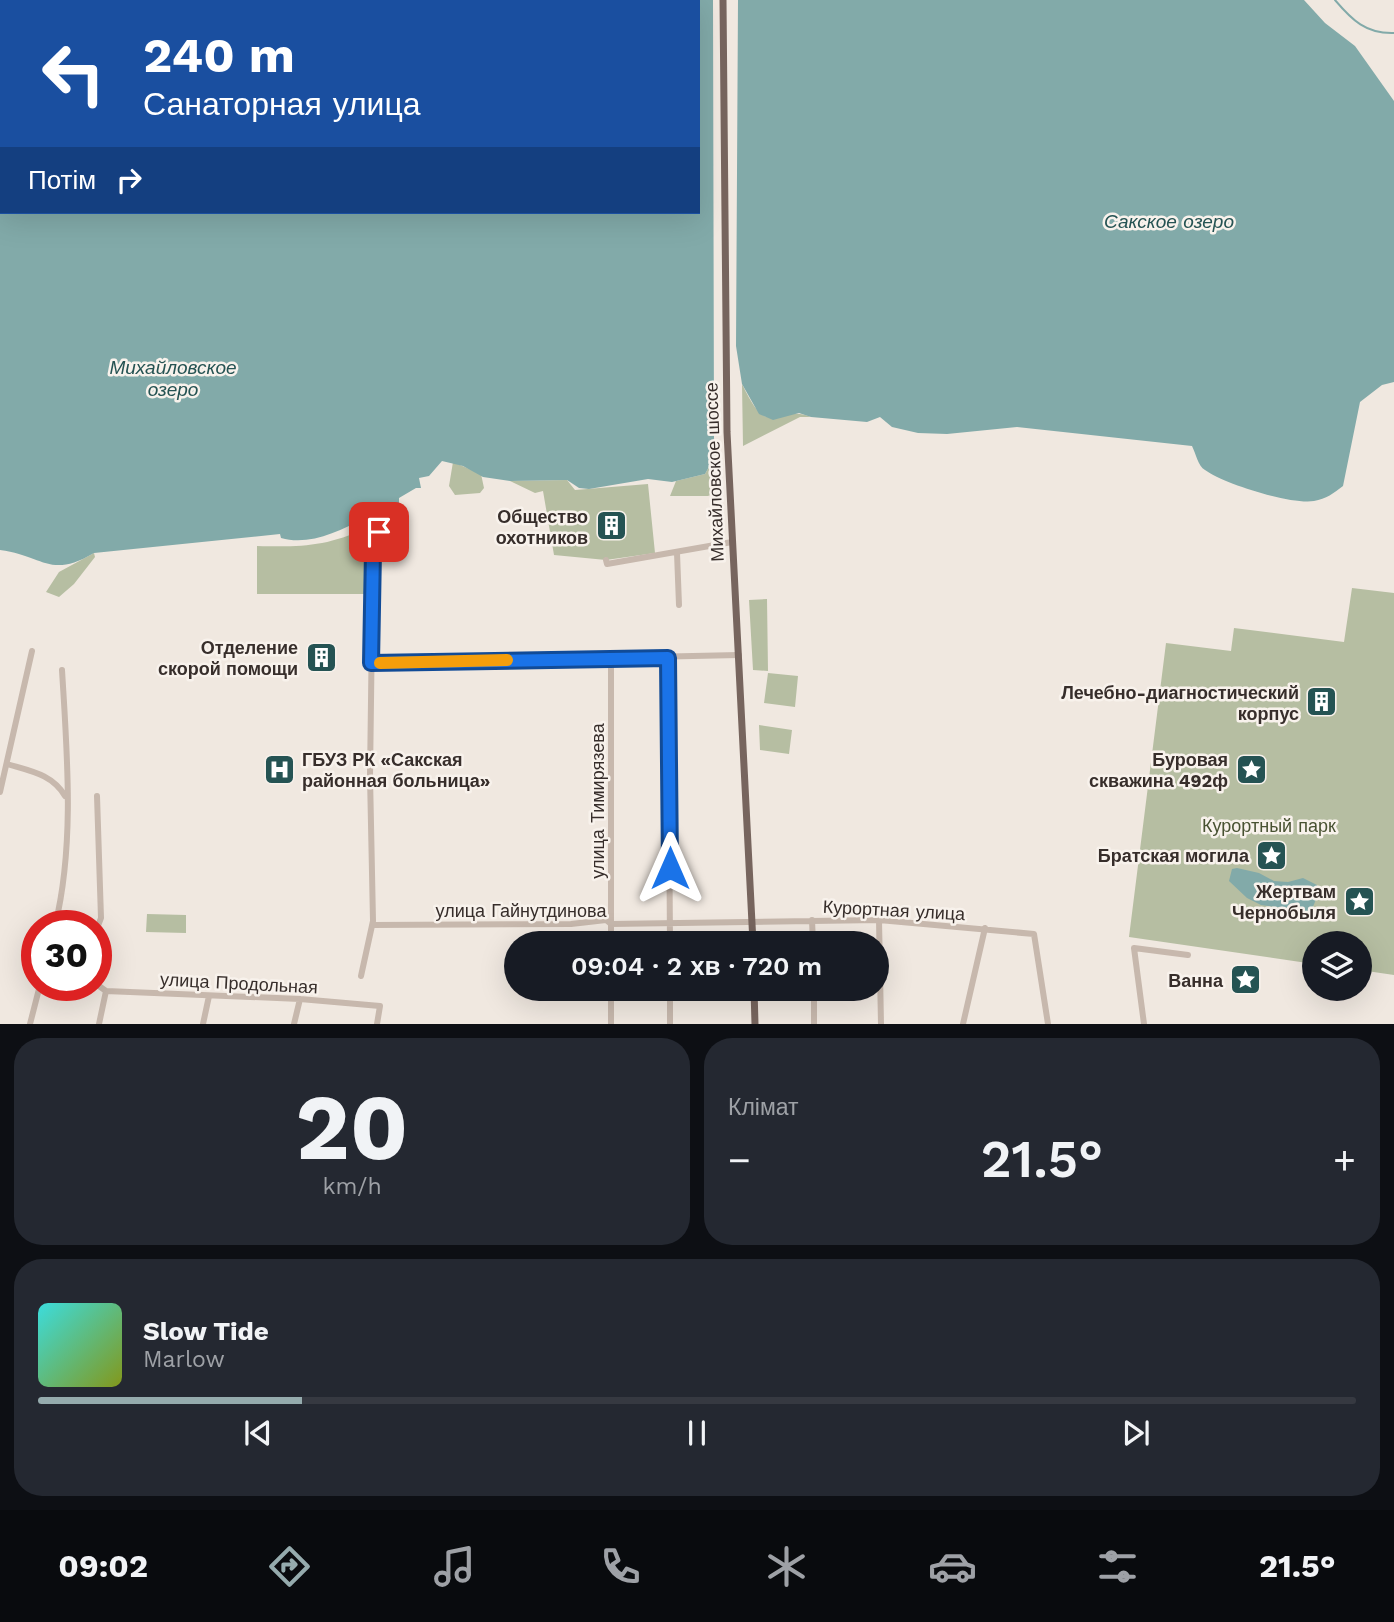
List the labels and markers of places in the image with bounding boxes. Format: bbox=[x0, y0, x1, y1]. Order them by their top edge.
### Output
pin bbox=[349, 502, 409, 562]
place label: Общество охотников bbox=[496, 506, 588, 548]
building icon: Общество охотников bbox=[594, 509, 628, 543]
place label: Отделение скорой помощи bbox=[158, 637, 298, 679]
building icon: Отделение скорой помощи bbox=[304, 640, 338, 674]
place label: Лечебно-диагностический корпус bbox=[1061, 682, 1299, 724]
building icon: Лечебно-диагностический корпус bbox=[1305, 685, 1339, 719]
place label: ГБУЗ РК «Сакская районная больница» bbox=[302, 749, 490, 791]
place label: Буровая скважина 492ф bbox=[1089, 749, 1228, 791]
hospital icon: ГБУЗ РК «Сакская районная больница» bbox=[262, 752, 296, 786]
place icon: Буровая скважина 492ф bbox=[1234, 752, 1268, 786]
place icon: Братская могила bbox=[1255, 838, 1289, 872]
place label: Братская могила bbox=[1098, 845, 1250, 866]
place label: Жертвам Чернобыля bbox=[1232, 881, 1336, 923]
place icon: Жертвам Чернобыля bbox=[1342, 884, 1376, 918]
place icon: Ванна bbox=[1229, 963, 1263, 997]
place label: Ванна bbox=[1168, 970, 1224, 991]

